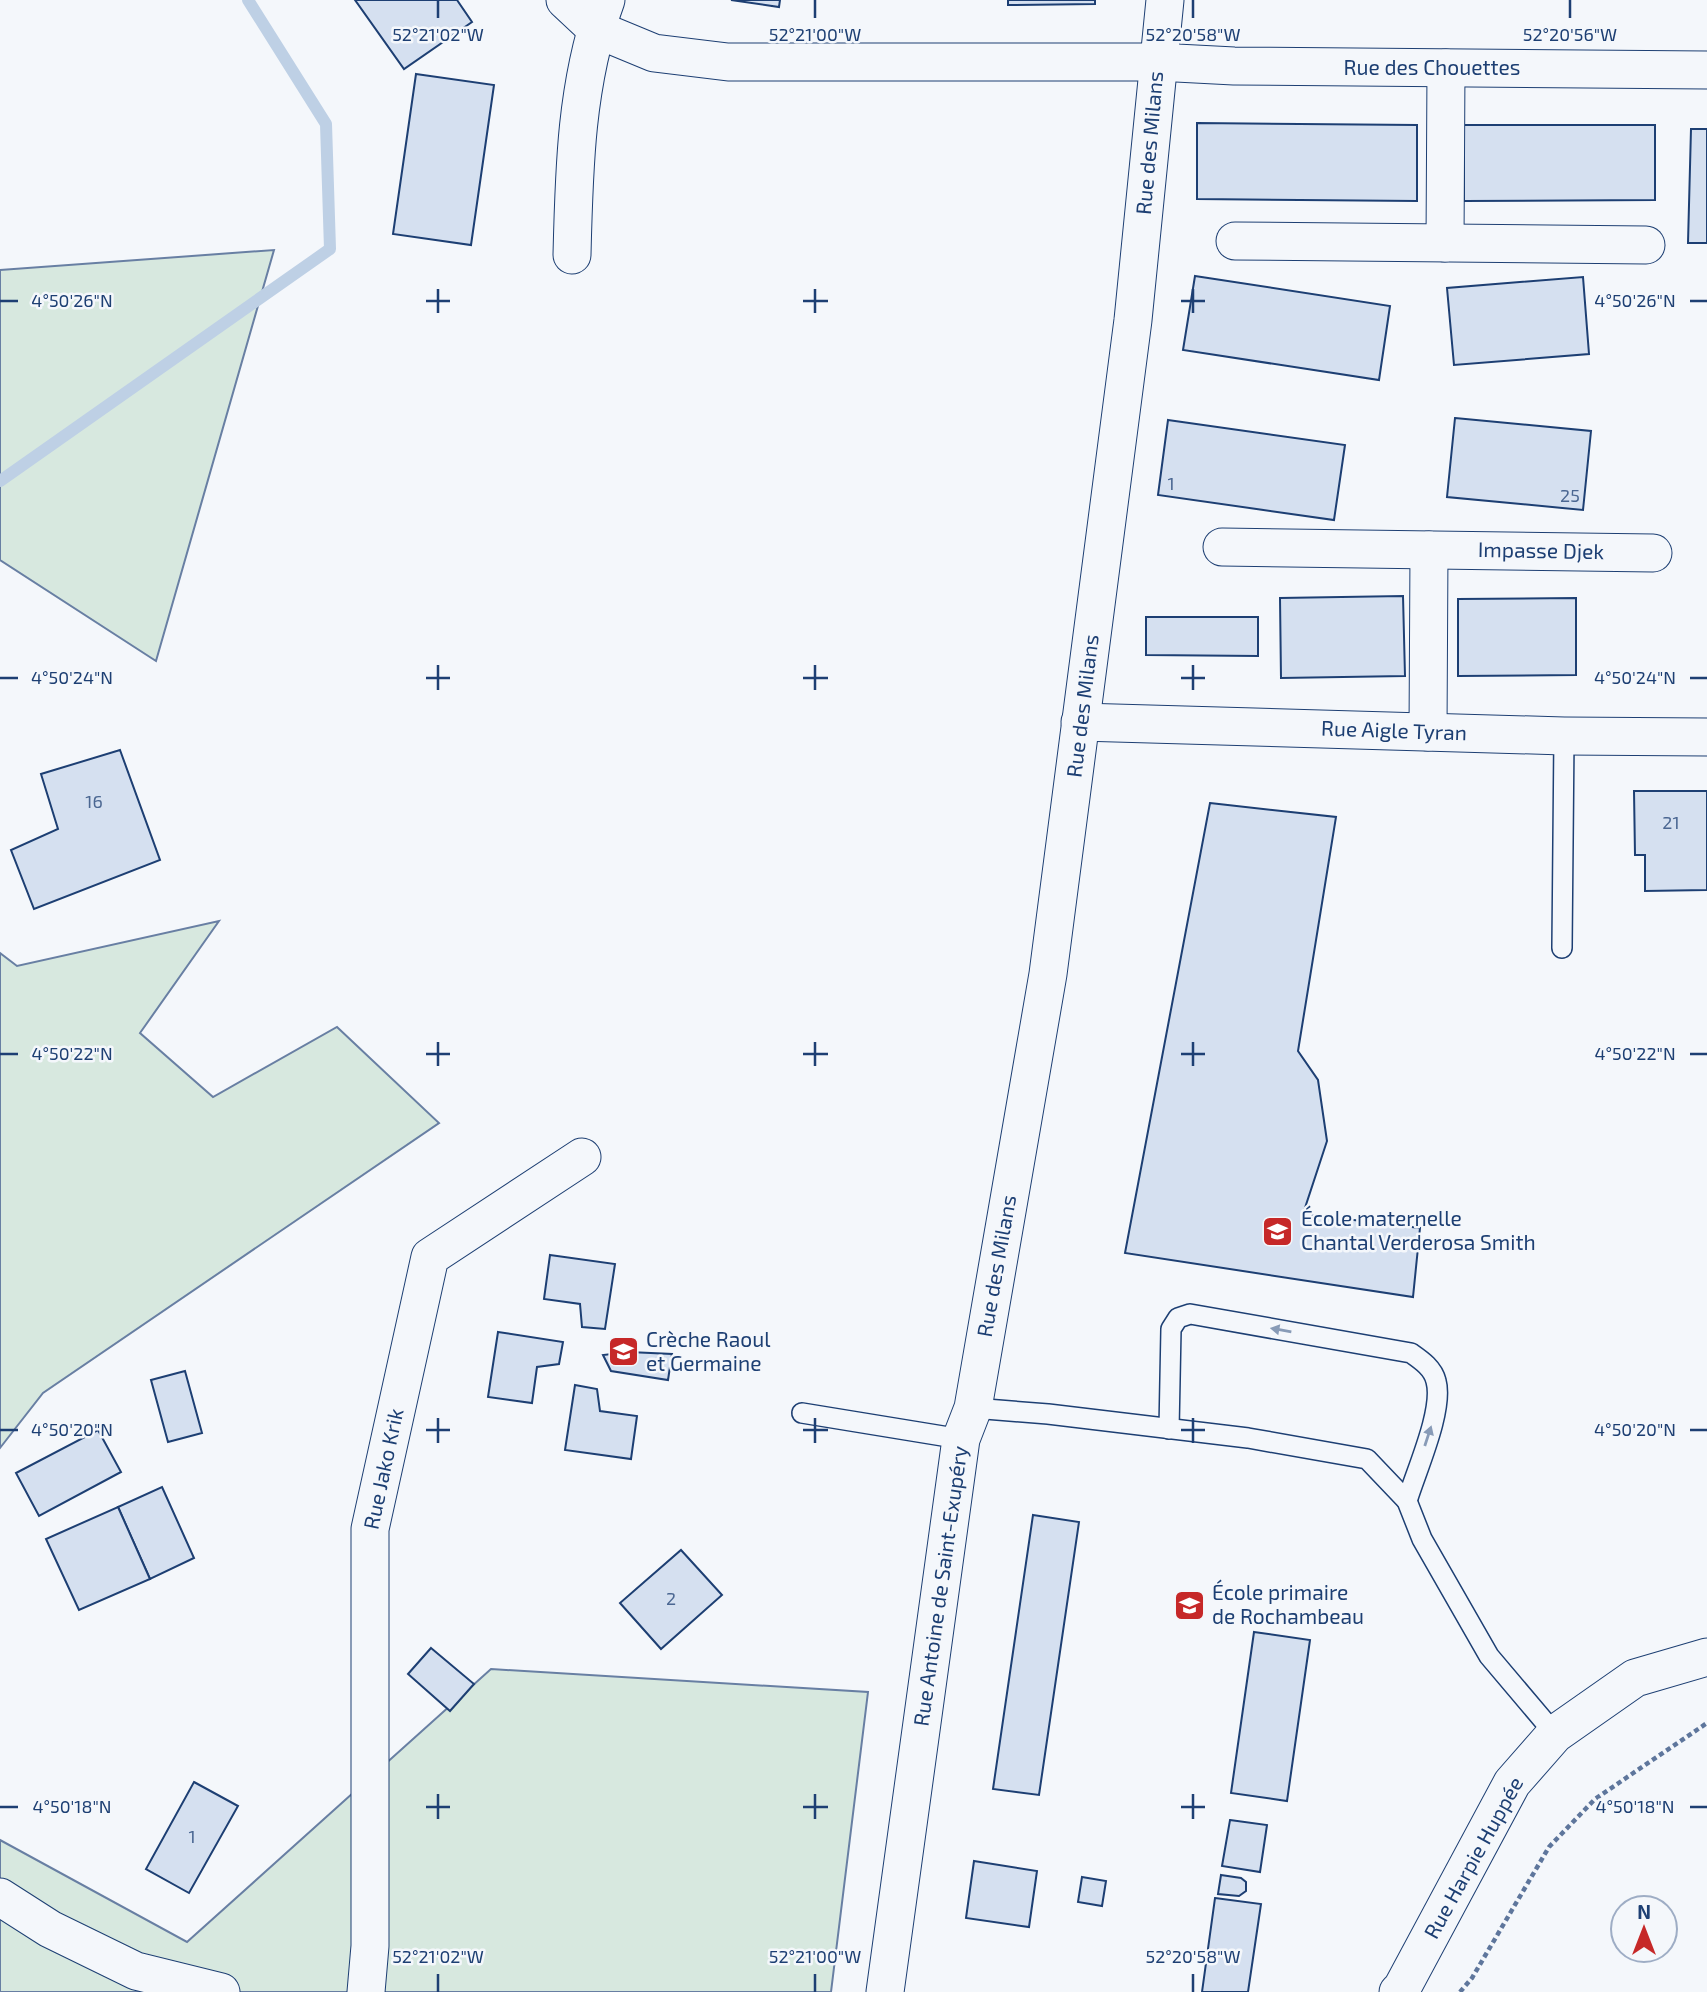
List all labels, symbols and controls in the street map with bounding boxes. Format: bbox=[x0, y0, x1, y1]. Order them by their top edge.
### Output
text: 52°21'02"W bbox=[392, 23, 484, 45]
text: 52°21'00"W bbox=[769, 23, 861, 45]
text: 52°20'58"W bbox=[1145, 23, 1241, 45]
text: 52°20'56"W bbox=[1523, 23, 1617, 45]
street label: Rue des Chouettes bbox=[1344, 54, 1520, 79]
street label: Rue des Milans bbox=[1130, 70, 1167, 216]
text: 4°50'26"N bbox=[31, 289, 113, 311]
text: 4°50'26"N bbox=[1594, 289, 1676, 311]
house number: 1 bbox=[1167, 472, 1175, 494]
house number: 25 bbox=[1560, 484, 1580, 506]
street label: Impasse Djek bbox=[1478, 536, 1605, 564]
street label: Rue des Milans bbox=[1060, 633, 1103, 779]
text: 4°50'24"N bbox=[31, 666, 113, 688]
text: 4°50'24"N bbox=[1594, 666, 1676, 688]
street label: Rue Aigle Tyran bbox=[1321, 714, 1467, 745]
house number: 16 bbox=[85, 790, 103, 812]
house number: 21 bbox=[1662, 811, 1680, 833]
text: 4°50'22"N bbox=[31, 1042, 113, 1064]
text: 4°50'22"N bbox=[1594, 1042, 1676, 1064]
street label: Rue des Milans bbox=[971, 1193, 1020, 1339]
place label: École maternelle Chantal Verderosa Smith bbox=[1301, 1205, 1536, 1254]
school or university icon: École maternelle Chantal Verderosa Smith bbox=[1261, 1214, 1295, 1248]
one-way arrow bbox=[1270, 1324, 1292, 1335]
place label: Crèche Raoul et Germaine bbox=[646, 1326, 771, 1375]
school or university icon: Crèche Raoul et Germaine bbox=[606, 1335, 640, 1369]
street label: Rue Jako Krik bbox=[358, 1406, 408, 1531]
text: 4°50'20"N bbox=[31, 1418, 113, 1440]
text: 4°50'20"N bbox=[1594, 1418, 1676, 1440]
one-way arrow bbox=[1423, 1426, 1433, 1447]
street label: Rue Antoine de Saint-Exupéry bbox=[907, 1444, 972, 1728]
place label: École primaire de Rochambeau bbox=[1212, 1579, 1364, 1628]
house number: 2 bbox=[666, 1587, 676, 1609]
school or university icon: École primaire de Rochambeau bbox=[1172, 1588, 1206, 1622]
street label: Rue Harpie Huppée bbox=[1418, 1772, 1528, 1943]
text: 4°50'18"N bbox=[32, 1795, 112, 1817]
text: 4°50'18"N bbox=[1595, 1795, 1675, 1817]
house number: 1 bbox=[188, 1825, 196, 1847]
north arrow bbox=[1609, 1894, 1679, 1964]
text: N bbox=[1637, 1900, 1651, 1923]
text: 52°21'02"W bbox=[392, 1945, 484, 1967]
text: 52°21'00"W bbox=[769, 1945, 861, 1967]
text: 52°20'58"W bbox=[1145, 1945, 1241, 1967]

